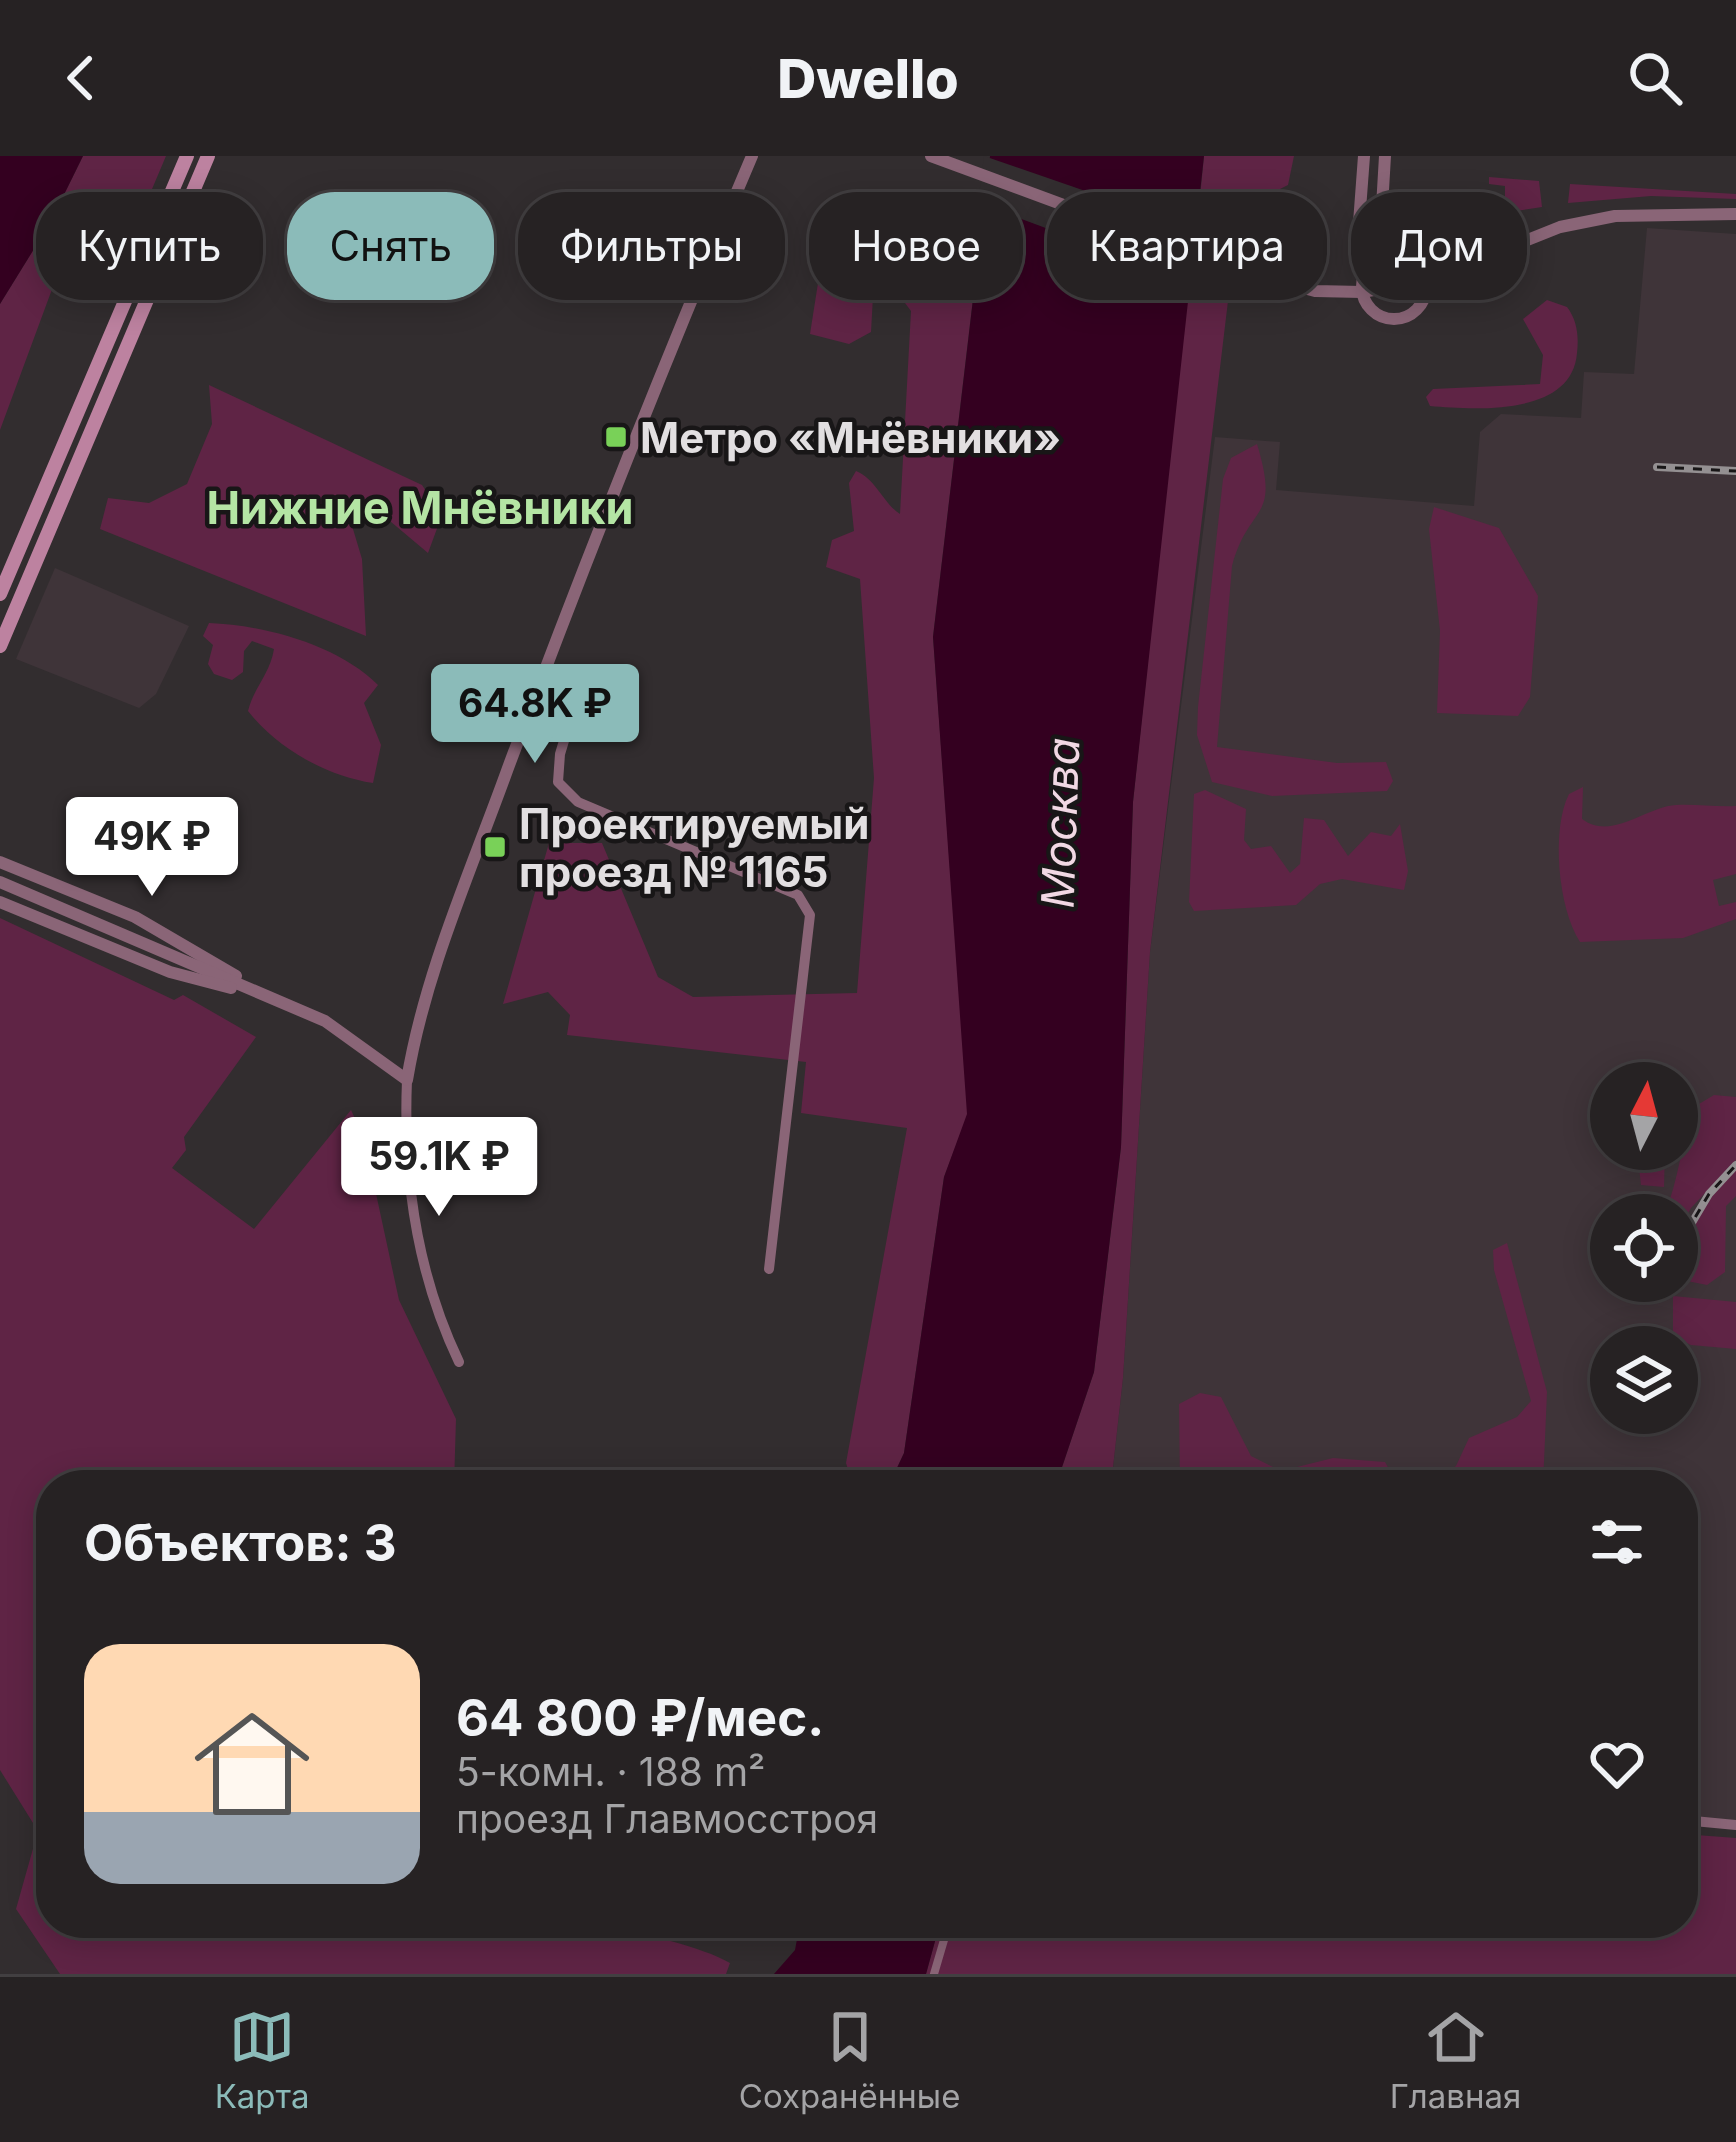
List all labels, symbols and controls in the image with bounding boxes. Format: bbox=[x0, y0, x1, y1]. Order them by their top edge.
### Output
icon: back bbox=[48, 45, 114, 111]
icon: search bbox=[1622, 45, 1688, 111]
text: Dwello bbox=[777, 46, 959, 111]
chip: Купить bbox=[36, 192, 263, 300]
chip: Снять bbox=[287, 192, 494, 300]
chip: Фильтры bbox=[518, 192, 785, 300]
chip: Новое bbox=[809, 192, 1023, 300]
chip: Квартира bbox=[1047, 192, 1327, 300]
chip: Дом bbox=[1351, 192, 1527, 300]
place label: Метро «Мнёвники» bbox=[640, 412, 1061, 463]
marker: Метро «Мнёвники» bbox=[603, 424, 629, 450]
district label: Нижние Мнёвники bbox=[207, 480, 634, 535]
pin: 64.8K ₽ bbox=[424, 664, 646, 766]
text: 64.8K ₽ bbox=[458, 679, 612, 726]
water label: Москва bbox=[1030, 737, 1090, 909]
pin: 49K ₽ bbox=[68, 797, 236, 899]
place label: Проектируемый проезд № 1165 bbox=[519, 798, 869, 897]
text: 49K ₽ bbox=[93, 812, 211, 859]
marker: Проектируемый проезд № 1165 bbox=[482, 834, 508, 860]
north arrow bbox=[1590, 1062, 1698, 1170]
map controls bbox=[1590, 1062, 1698, 1434]
pin: 59.1K ₽ bbox=[328, 1117, 550, 1219]
text: 59.1K ₽ bbox=[368, 1132, 510, 1179]
button: locate bbox=[1590, 1194, 1698, 1302]
button: layers bbox=[1590, 1326, 1698, 1434]
icon: filters bbox=[1584, 1509, 1650, 1575]
text: Объектов: 3 bbox=[84, 1512, 397, 1573]
text: 64 800 ₽/мес. bbox=[456, 1687, 824, 1748]
icon: home bbox=[180, 1692, 324, 1836]
icon: heart bbox=[1584, 1731, 1650, 1797]
text: 5-комн. · 188 m² bbox=[456, 1748, 765, 1795]
text: проезд Главмосстроя bbox=[456, 1795, 878, 1842]
tab: Карта bbox=[215, 2004, 309, 2116]
tab: Сохранённые bbox=[739, 2004, 960, 2116]
tab: Главная bbox=[1390, 2004, 1521, 2116]

